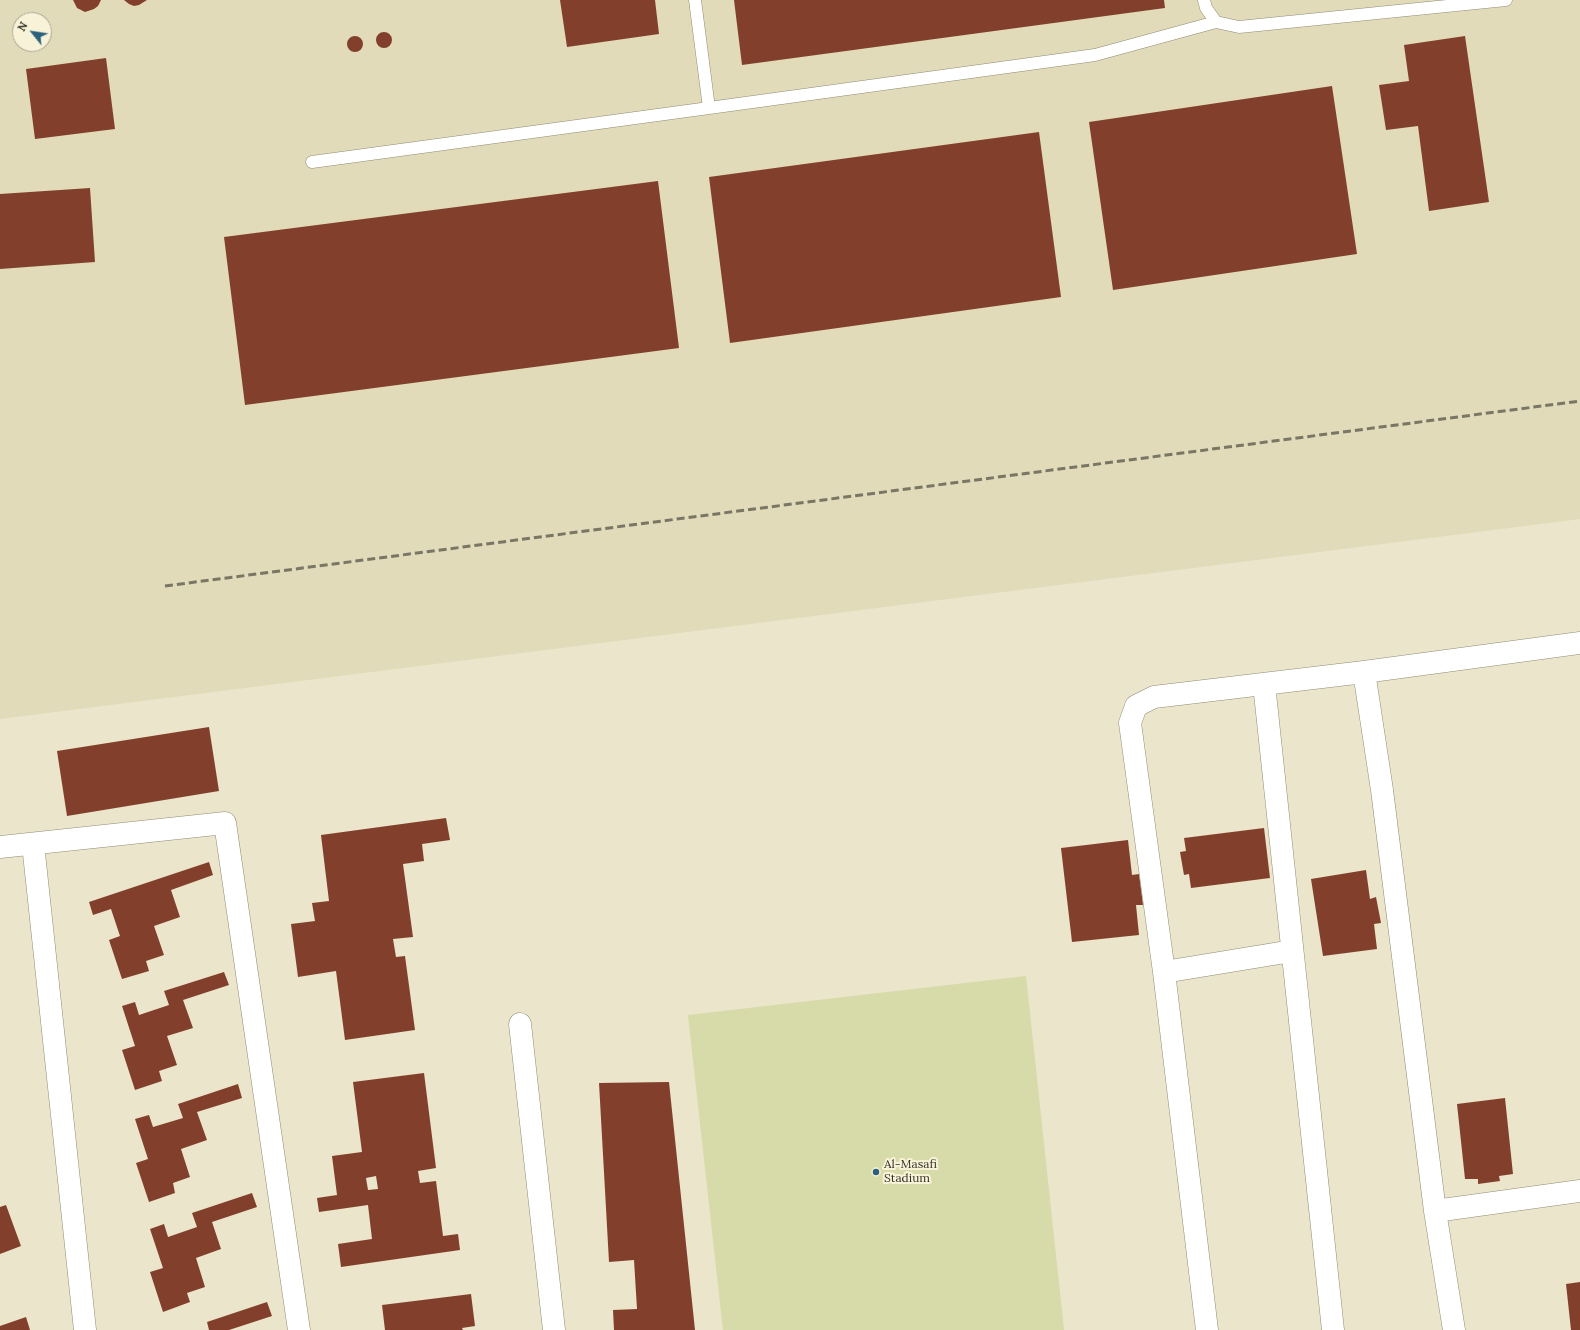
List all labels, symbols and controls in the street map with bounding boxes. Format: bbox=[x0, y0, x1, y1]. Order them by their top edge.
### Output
north arrow bbox=[12, 12, 52, 52]
text: N bbox=[14, 19, 31, 34]
place label: Al-Masafi Stadium bbox=[884, 1158, 937, 1186]
marker: Al-Masafi Stadium bbox=[871, 1167, 881, 1177]

